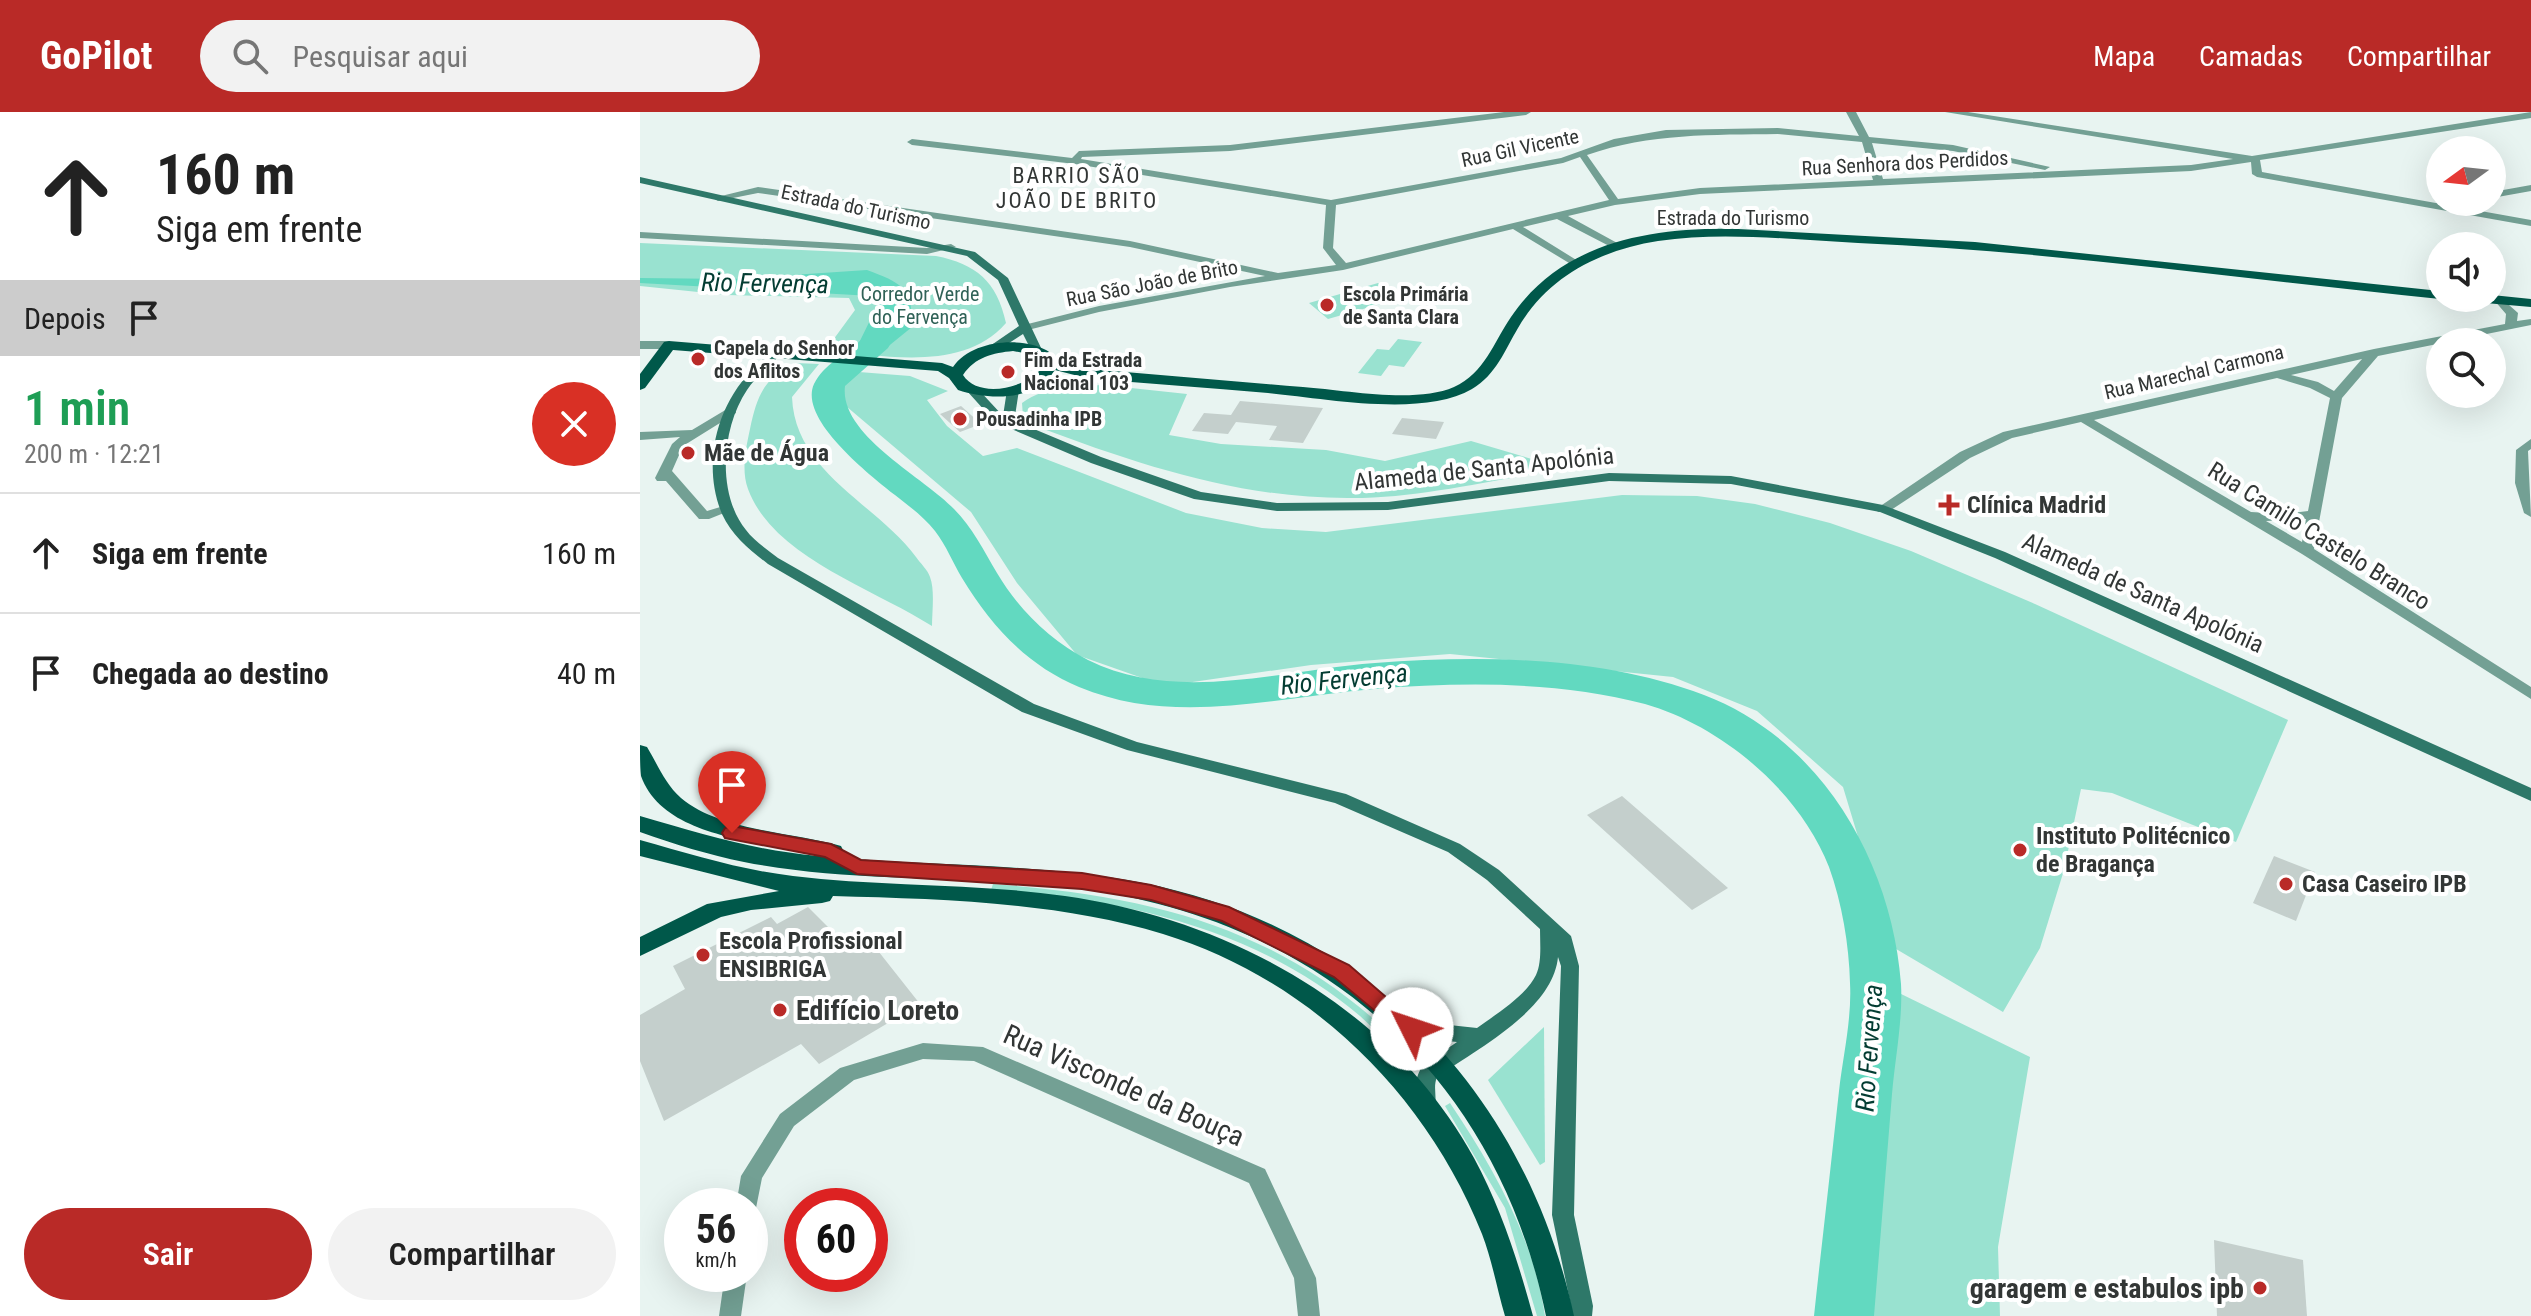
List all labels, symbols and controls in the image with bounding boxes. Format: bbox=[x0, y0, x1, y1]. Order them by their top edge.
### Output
search box bbox=[200, 20, 760, 92]
text: GoPilot bbox=[40, 34, 152, 78]
icon: search bbox=[228, 34, 272, 78]
text: Pesquisar aqui bbox=[292, 39, 468, 74]
text: Mapa bbox=[2093, 40, 2155, 73]
text: Camadas bbox=[2199, 40, 2303, 73]
text: Compartilhar bbox=[2347, 40, 2491, 73]
street label: Rua Gil Vicente bbox=[1459, 124, 1581, 172]
north arrow bbox=[2426, 136, 2506, 216]
map controls bbox=[2426, 136, 2506, 408]
text: 160 m bbox=[156, 142, 295, 208]
icon: ahead bbox=[24, 144, 128, 248]
street label: Rua Senhora dos Perdidos bbox=[1801, 146, 2009, 180]
district label: BARRIO SÃO JOÃO DE BRITO bbox=[996, 163, 1158, 213]
street label: Estrada do Turismo bbox=[779, 179, 933, 235]
street label: Estrada do Turismo bbox=[1657, 206, 1809, 230]
text: Siga em frente bbox=[156, 209, 362, 251]
button: sound bbox=[2426, 232, 2506, 312]
street label: Rua São João de Brito bbox=[1064, 255, 1240, 311]
water label: Rio Fervença bbox=[701, 267, 829, 299]
park label: Corredor Verde do Fervença bbox=[861, 282, 979, 329]
place label: Escola Primária de Santa Clara bbox=[1343, 282, 1469, 329]
icon: arrive bbox=[122, 296, 166, 340]
marker: Escola Primária de Santa Clara bbox=[1318, 296, 1336, 314]
text: Depois bbox=[24, 301, 106, 336]
button: search bbox=[2426, 328, 2506, 408]
place label: Capela do Senhor dos Aflitos bbox=[714, 336, 855, 383]
street label: Rua Marechal Carmona bbox=[2102, 340, 2286, 404]
place label: Fim da Estrada Nacional 103 bbox=[1024, 348, 1142, 395]
marker: Capela do Senhor dos Aflitos bbox=[689, 350, 707, 368]
marker: Fim da Estrada Nacional 103 bbox=[999, 363, 1017, 381]
text: 1 min bbox=[24, 380, 130, 437]
button: close bbox=[532, 382, 616, 466]
place label: Pousadinha IPB bbox=[976, 407, 1102, 431]
marker: Pousadinha IPB bbox=[951, 410, 969, 428]
text: 200 m · 12:21 bbox=[24, 439, 164, 469]
place label: Mãe de Água bbox=[704, 439, 829, 467]
street label: Alameda de Santa Apolónia bbox=[1353, 441, 1615, 497]
marker: Mãe de Água bbox=[679, 444, 697, 462]
street label: Rua Camilo Castelo Branco bbox=[2203, 456, 2435, 616]
place label: Clínica Madrid bbox=[1967, 491, 2106, 519]
marker: Clínica Madrid bbox=[1938, 494, 1960, 516]
street label: Alameda de Santa Apolónia bbox=[2018, 527, 2268, 659]
icon: ahead bbox=[24, 531, 68, 575]
text: Siga em frente bbox=[92, 536, 268, 571]
text: 160 m bbox=[542, 536, 616, 571]
icon: arrive bbox=[24, 651, 68, 695]
text: Chegada ao destino bbox=[92, 656, 329, 691]
text: 40 m bbox=[557, 656, 616, 691]
water label: Rio Fervença bbox=[1279, 657, 1409, 701]
pin bbox=[698, 751, 766, 833]
icon: arrive bbox=[710, 763, 754, 807]
place label: Instituto Politécnico de Bragança bbox=[2036, 822, 2231, 878]
marker: Instituto Politécnico de Bragança bbox=[2011, 841, 2029, 859]
place label: Casa Caseiro IPB bbox=[2302, 870, 2467, 898]
marker: Casa Caseiro IPB bbox=[2277, 875, 2295, 893]
place label: Escola Profissional ENSIBRIGA bbox=[719, 927, 903, 983]
marker: Escola Profissional ENSIBRIGA bbox=[694, 946, 712, 964]
water label: Rio Fervença bbox=[1850, 983, 1888, 1113]
position arrow bbox=[1370, 987, 1454, 1071]
place label: Edifício Loreto bbox=[796, 994, 959, 1027]
marker: Edifício Loreto bbox=[771, 1001, 789, 1019]
street label: Rua Visconde da Bouça bbox=[998, 1017, 1249, 1153]
speed limit sign: 60 bbox=[784, 1188, 888, 1292]
text: 56 bbox=[696, 1206, 736, 1253]
button: Sair bbox=[24, 1208, 312, 1300]
button: Compartilhar bbox=[328, 1208, 616, 1300]
text: km/h bbox=[695, 1248, 737, 1272]
place label: garagem e estabulos ipb bbox=[1970, 1272, 2244, 1305]
marker: garagem e estabulos ipb bbox=[2251, 1279, 2269, 1297]

